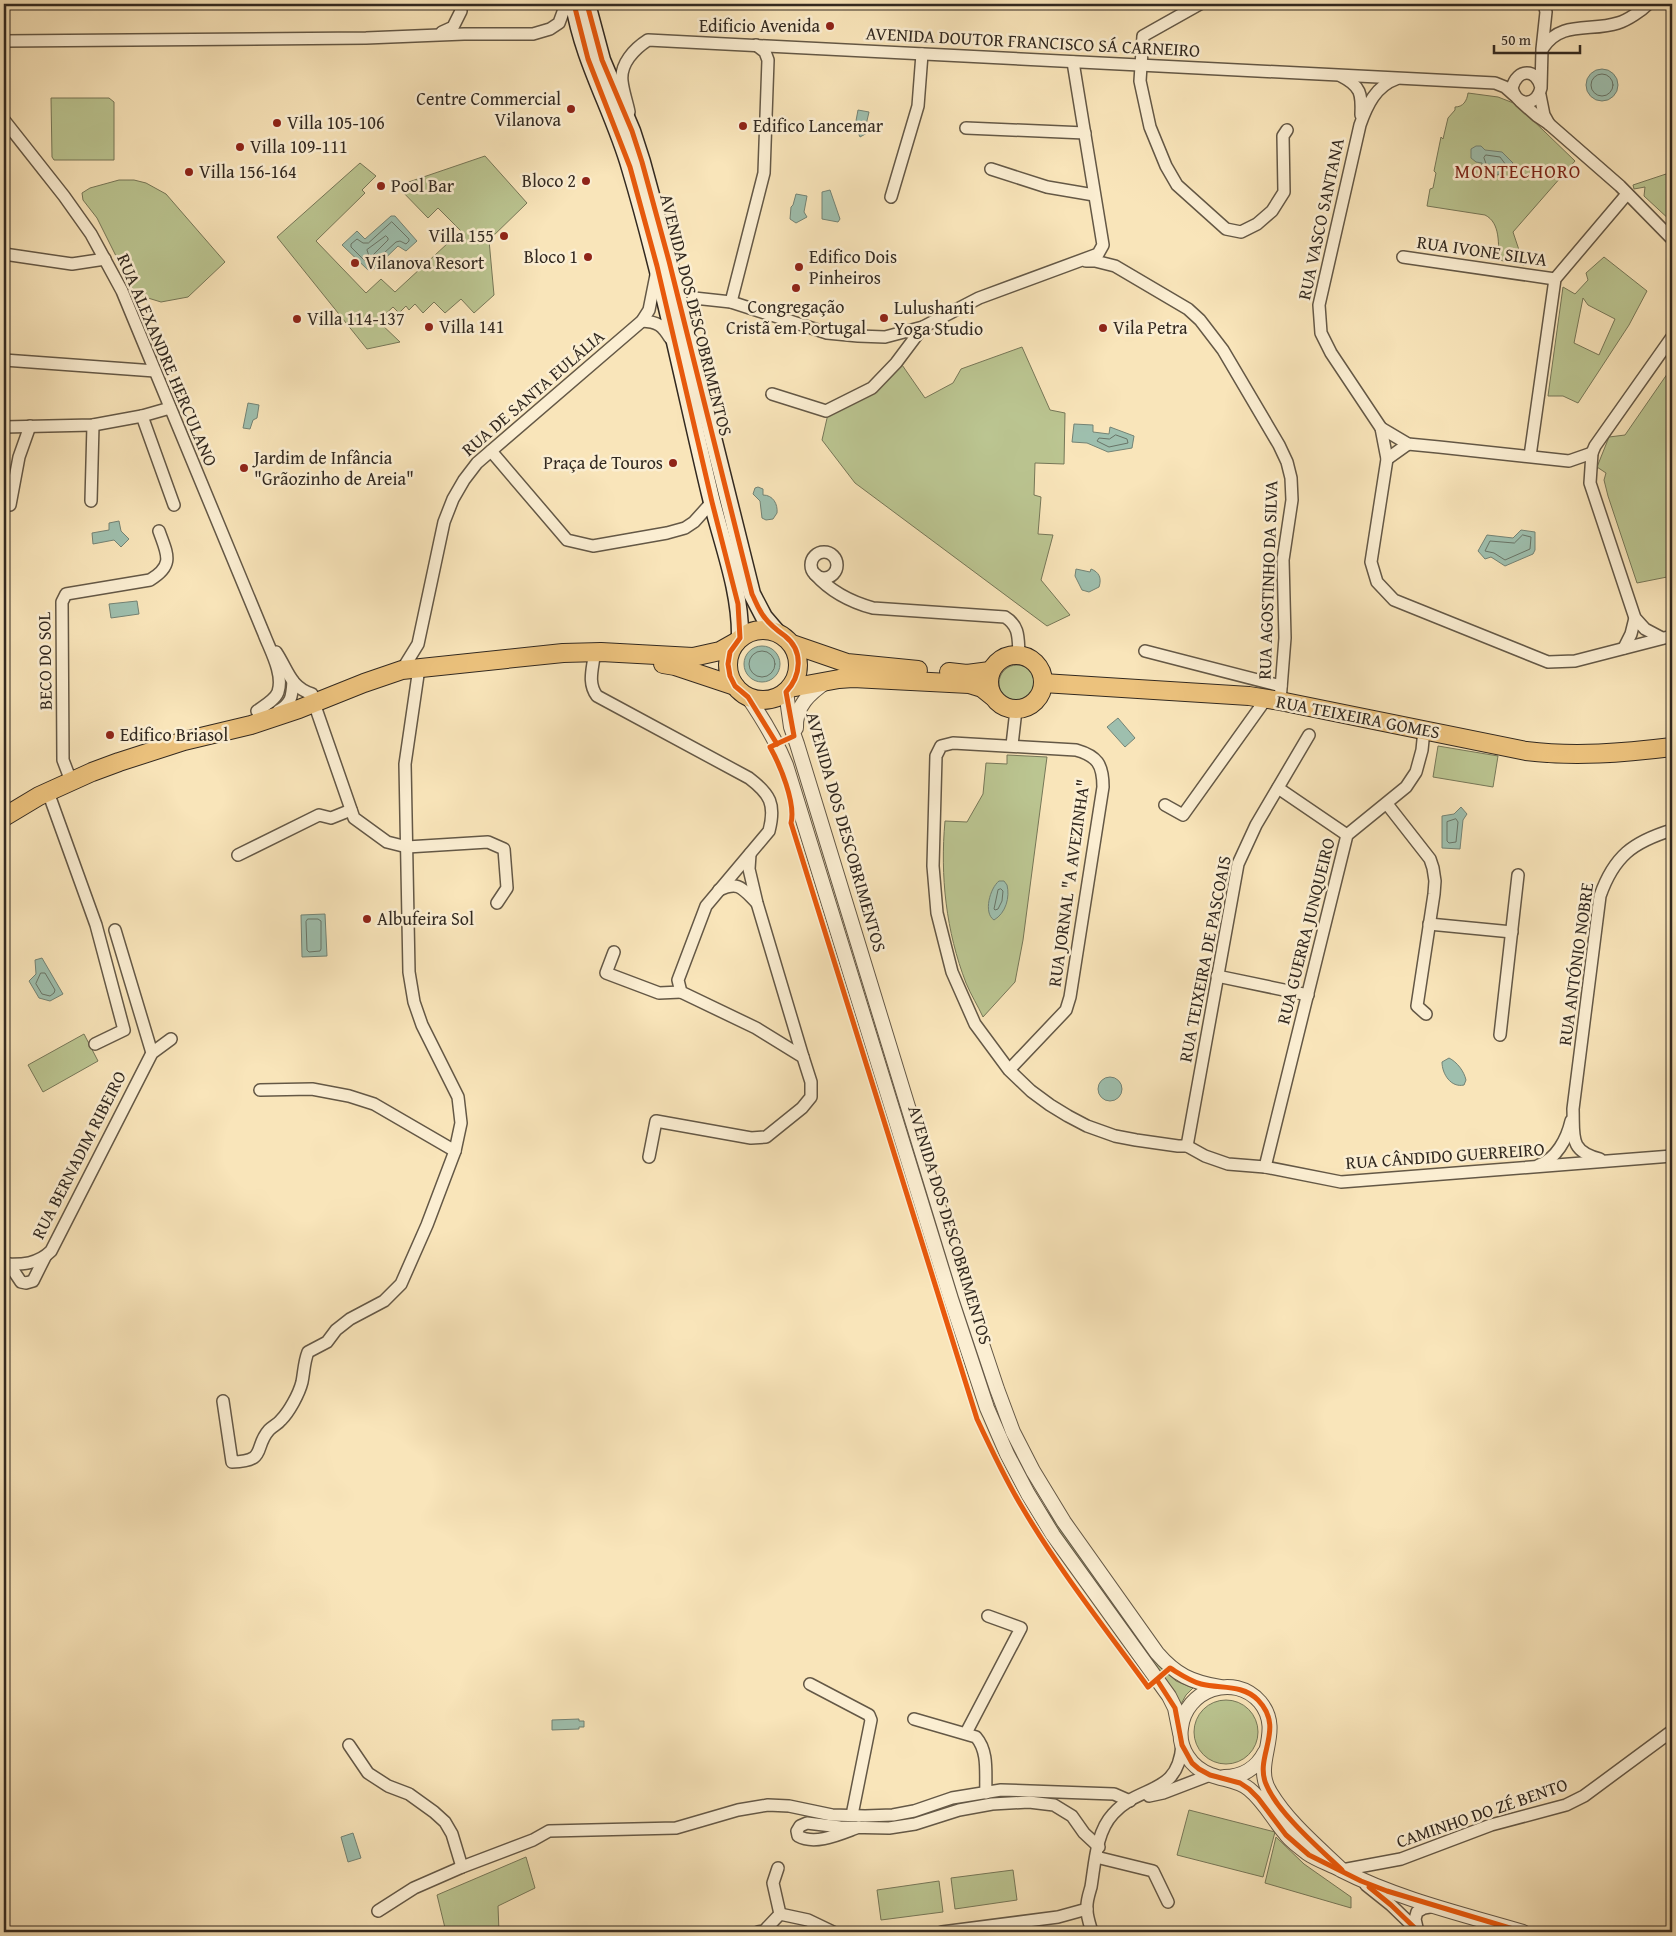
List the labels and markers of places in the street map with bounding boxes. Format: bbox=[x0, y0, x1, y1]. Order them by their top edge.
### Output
place label: Edificio Avenida bbox=[699, 12, 820, 39]
marker: Edificio Avenida bbox=[824, 20, 836, 32]
place label: Centre Commercial Vilanova bbox=[416, 85, 561, 133]
marker: Centre Commercial Vilanova bbox=[565, 103, 577, 115]
place label: Villa 105-106 bbox=[287, 109, 385, 136]
place label: Edifico Lancemar bbox=[753, 112, 884, 139]
marker: Villa 105-106 bbox=[271, 117, 283, 129]
marker: Edifico Lancemar bbox=[737, 120, 749, 132]
place label: Villa 109-111 bbox=[250, 133, 348, 160]
marker: Villa 109-111 bbox=[234, 141, 246, 153]
place label: Villa 156-164 bbox=[199, 158, 297, 185]
marker: Villa 156-164 bbox=[183, 166, 195, 178]
place label: Bloco 2 bbox=[522, 167, 576, 194]
place label: Pool Bar bbox=[391, 172, 455, 199]
marker: Bloco 2 bbox=[580, 175, 592, 187]
marker: Pool Bar bbox=[375, 180, 387, 192]
place label: Villa 155 bbox=[429, 222, 494, 249]
marker: Villa 155 bbox=[498, 230, 510, 242]
place label: Bloco 1 bbox=[524, 243, 578, 270]
place label: Edifico Dois Pinheiros bbox=[809, 243, 897, 291]
place label: Vilanova Resort bbox=[365, 249, 485, 276]
marker: Bloco 1 bbox=[582, 251, 594, 263]
marker: Vilanova Resort bbox=[349, 257, 361, 269]
marker: Edifico Dois Pinheiros bbox=[793, 261, 805, 273]
marker: Congregação Cristã em Portugal bbox=[790, 282, 802, 294]
place label: Congregação Cristã em Portugal bbox=[726, 293, 866, 341]
place label: Lulushanti Yoga Studio bbox=[894, 294, 983, 342]
place label: Villa 114-137 bbox=[307, 305, 405, 332]
marker: Lulushanti Yoga Studio bbox=[878, 312, 890, 324]
marker: Villa 114-137 bbox=[291, 313, 303, 325]
place label: Villa 141 bbox=[439, 313, 504, 340]
place label: Vila Petra bbox=[1113, 314, 1188, 341]
marker: Villa 141 bbox=[423, 321, 435, 333]
marker: Vila Petra bbox=[1097, 322, 1109, 334]
place label: Jardim de Infância "Grãozinho de Areia" bbox=[252, 444, 414, 492]
place label: Praça de Touros bbox=[543, 449, 663, 476]
marker: Praça de Touros bbox=[667, 457, 679, 469]
marker: Jardim de Infância "Grãozinho de Areia" bbox=[238, 462, 250, 474]
place label: Edifico Briasol bbox=[120, 721, 228, 748]
marker: Edifico Briasol bbox=[104, 729, 116, 741]
place label: Albufeira Sol bbox=[377, 905, 474, 932]
marker: Albufeira Sol bbox=[361, 913, 373, 925]

